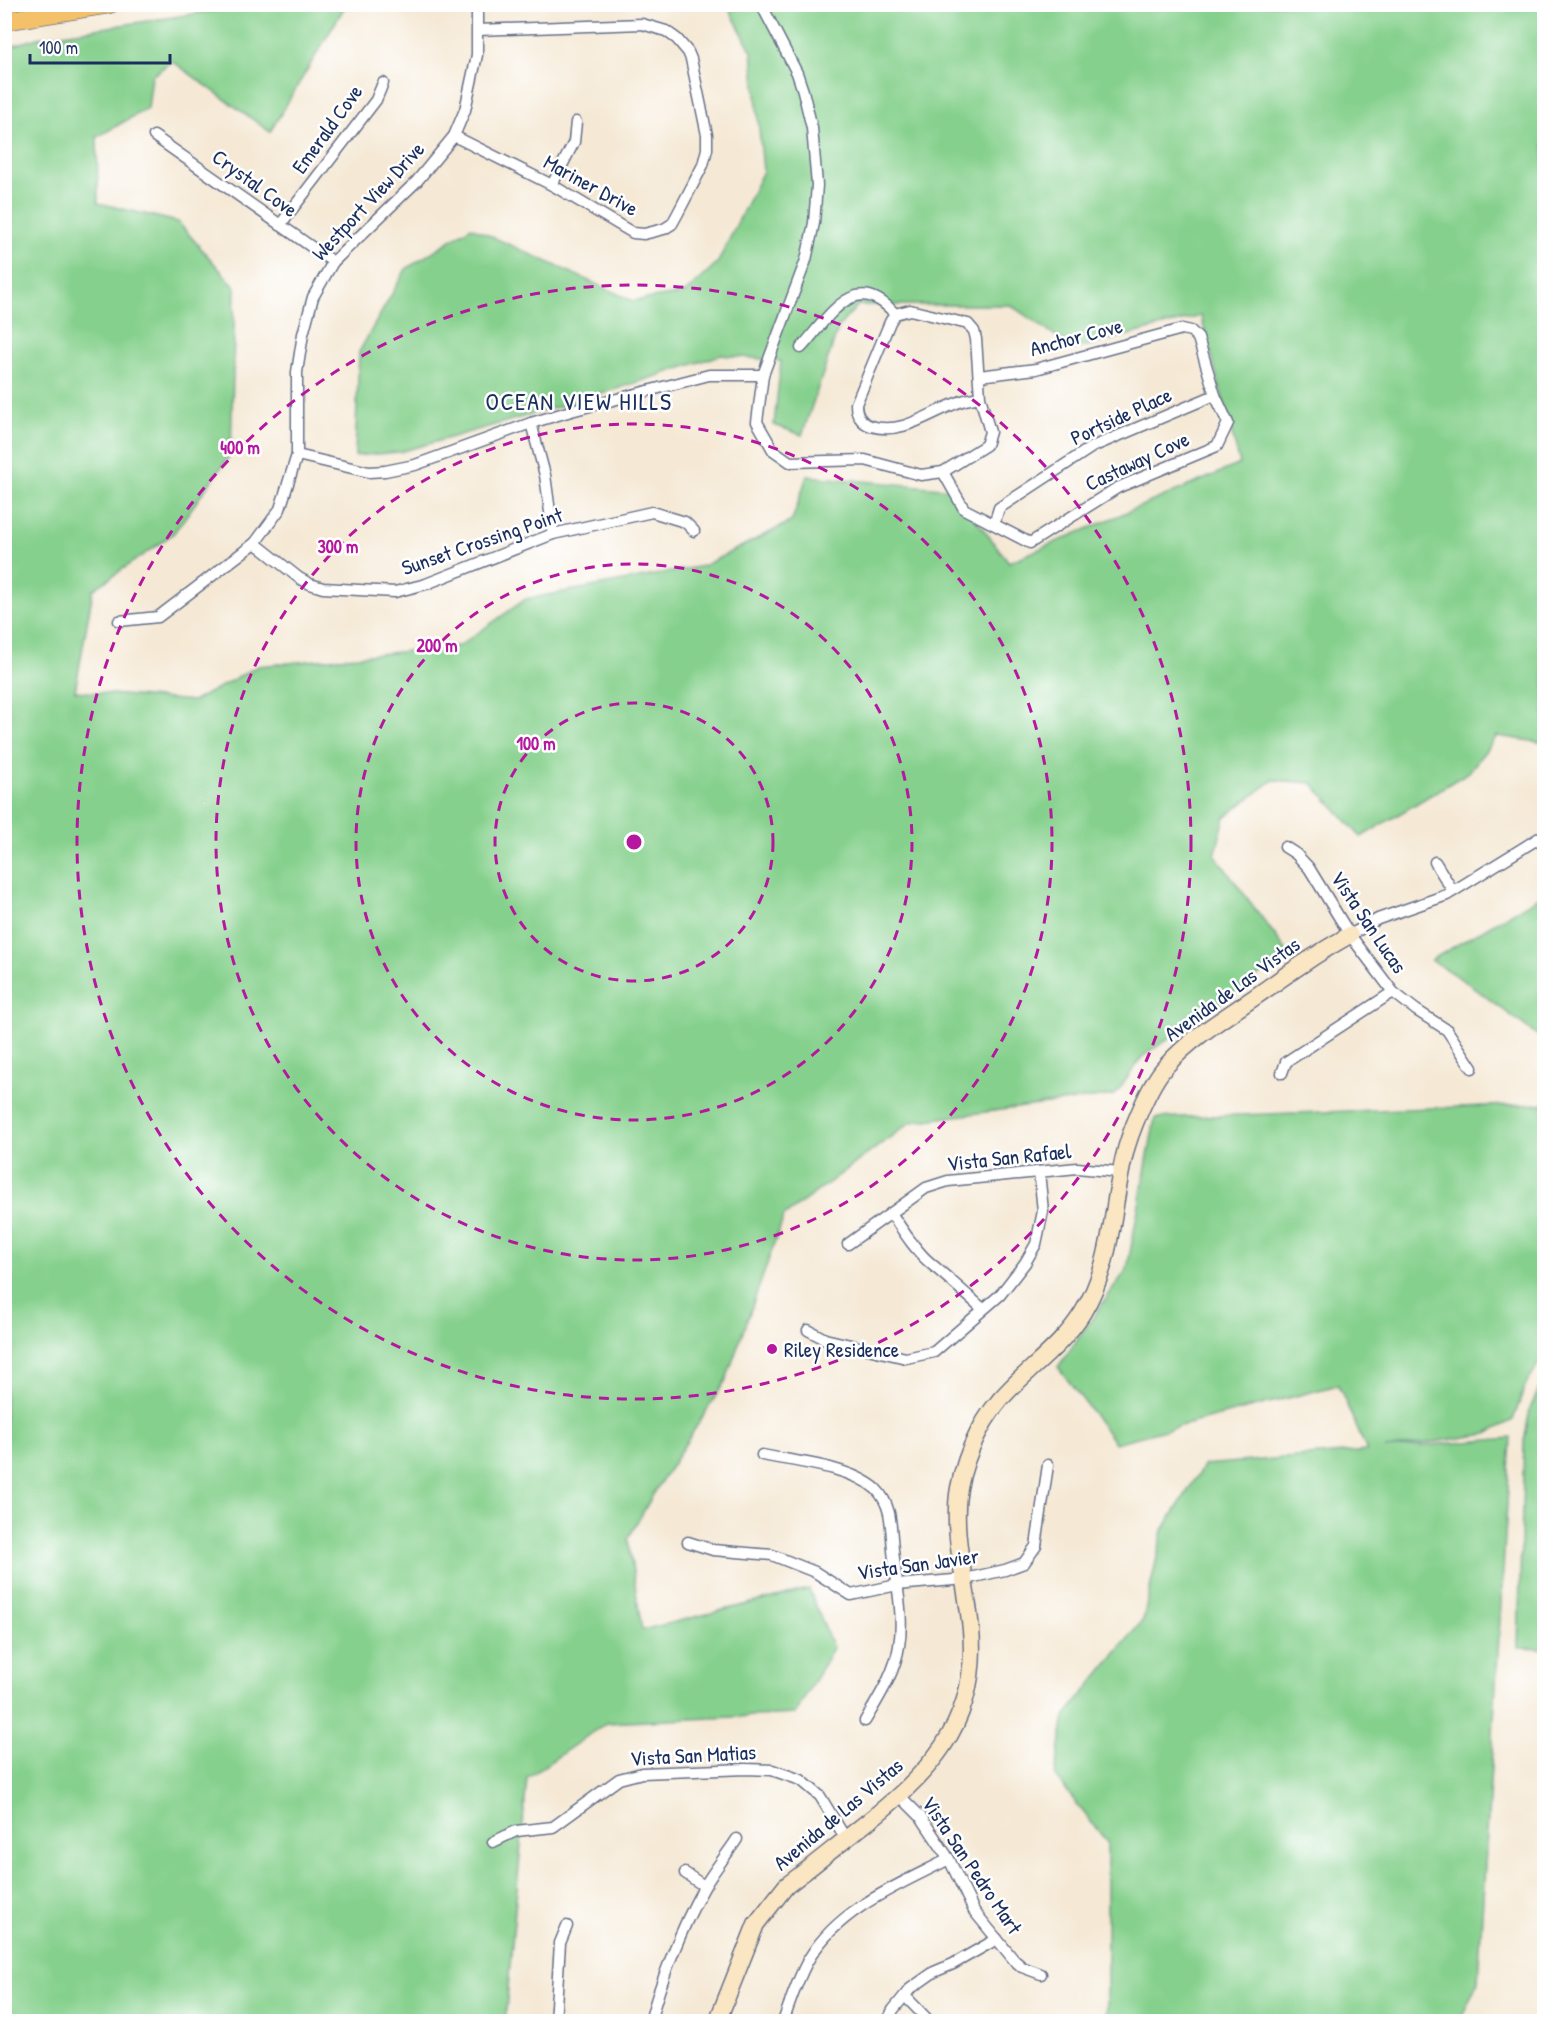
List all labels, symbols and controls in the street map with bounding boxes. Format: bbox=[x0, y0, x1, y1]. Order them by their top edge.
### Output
scale bar bbox=[30, 27, 170, 65]
text: 100 m bbox=[39, 35, 78, 60]
street label: Emerald Cove bbox=[285, 79, 369, 179]
street label: Westport View Drive bbox=[305, 135, 431, 267]
street label: Crystal Cove bbox=[206, 142, 304, 224]
street label: Mariner Drive bbox=[539, 147, 643, 223]
street label: Anchor Cove bbox=[1026, 311, 1126, 363]
street label: Portside Place bbox=[1066, 380, 1176, 452]
district label: OCEAN VIEW HILLS bbox=[486, 385, 672, 417]
street label: Castaway Cove bbox=[1080, 424, 1194, 498]
text: 400 m bbox=[220, 435, 260, 460]
street label: Sunset Crossing Point bbox=[398, 500, 567, 582]
text: 300 m bbox=[318, 534, 358, 559]
text: 200 m bbox=[417, 633, 457, 658]
text: 100 m bbox=[516, 731, 556, 756]
centre of rings bbox=[624, 832, 644, 852]
street label: Vista San Lucas bbox=[1324, 865, 1414, 979]
street label: Avenida de Las Vistas bbox=[1158, 930, 1306, 1048]
street label: Vista San Rafael bbox=[946, 1136, 1073, 1178]
place label: Riley Residence bbox=[784, 1335, 899, 1364]
marker: Riley Residence bbox=[765, 1342, 779, 1356]
street label: Vista San Javier bbox=[855, 1541, 981, 1587]
street label: Vista San Matias bbox=[629, 1737, 757, 1773]
street label: Avenida de Las Vistas bbox=[767, 1751, 909, 1877]
street label: Vista San Pedro Mart bbox=[915, 1790, 1030, 1941]

